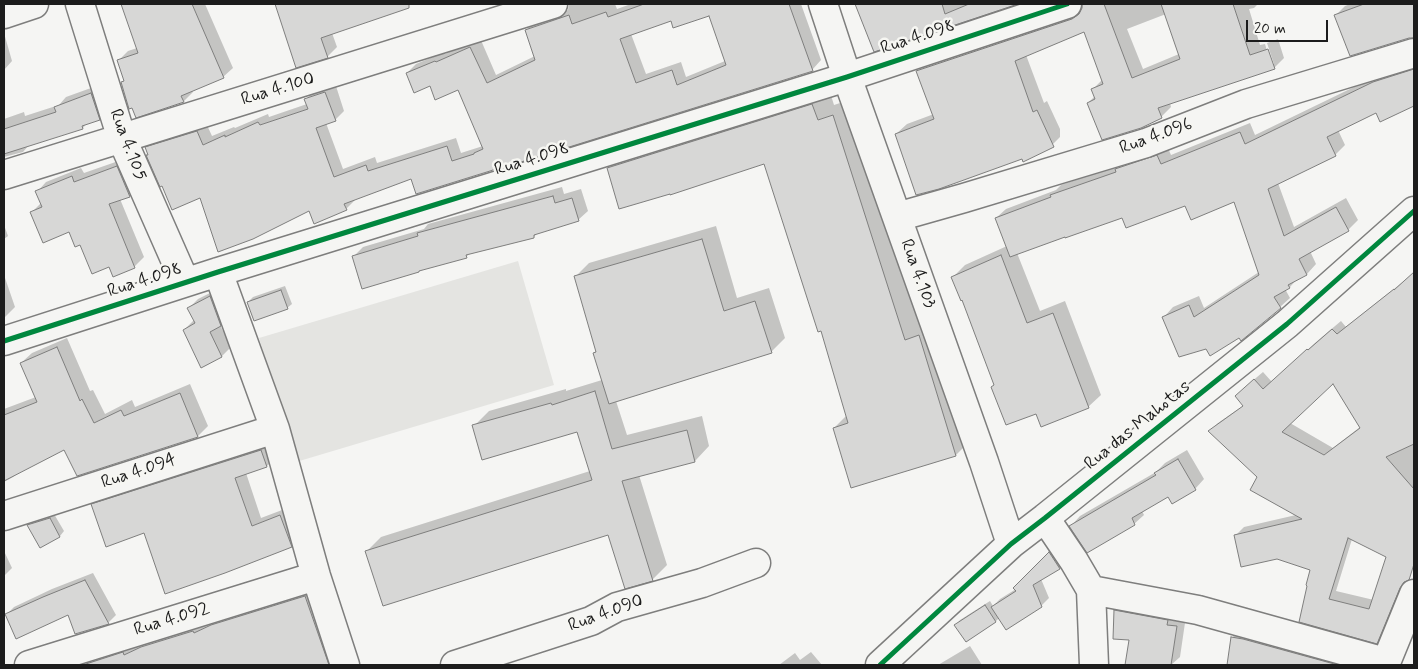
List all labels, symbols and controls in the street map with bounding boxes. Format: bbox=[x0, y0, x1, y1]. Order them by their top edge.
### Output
scale bar bbox=[1248, 10, 1330, 42]
street label: Rua 4.098 bbox=[878, 16, 958, 60]
text: 20 m bbox=[1254, 19, 1286, 39]
street label: Rua 4.100 bbox=[239, 69, 317, 111]
street label: Rua 4.105 bbox=[104, 106, 150, 184]
street label: Rua 4.096 bbox=[1117, 114, 1195, 160]
street label: Rua 4.098 bbox=[492, 138, 572, 182]
street label: Rua 4.103 bbox=[895, 236, 939, 312]
street label: Rua 4.098 bbox=[105, 259, 185, 303]
street label: Rua das Mahotas bbox=[1081, 377, 1195, 475]
street label: Rua 4.094 bbox=[99, 450, 179, 494]
street label: Rua 4.090 bbox=[566, 590, 646, 638]
street label: Rua 4.092 bbox=[132, 598, 212, 642]

